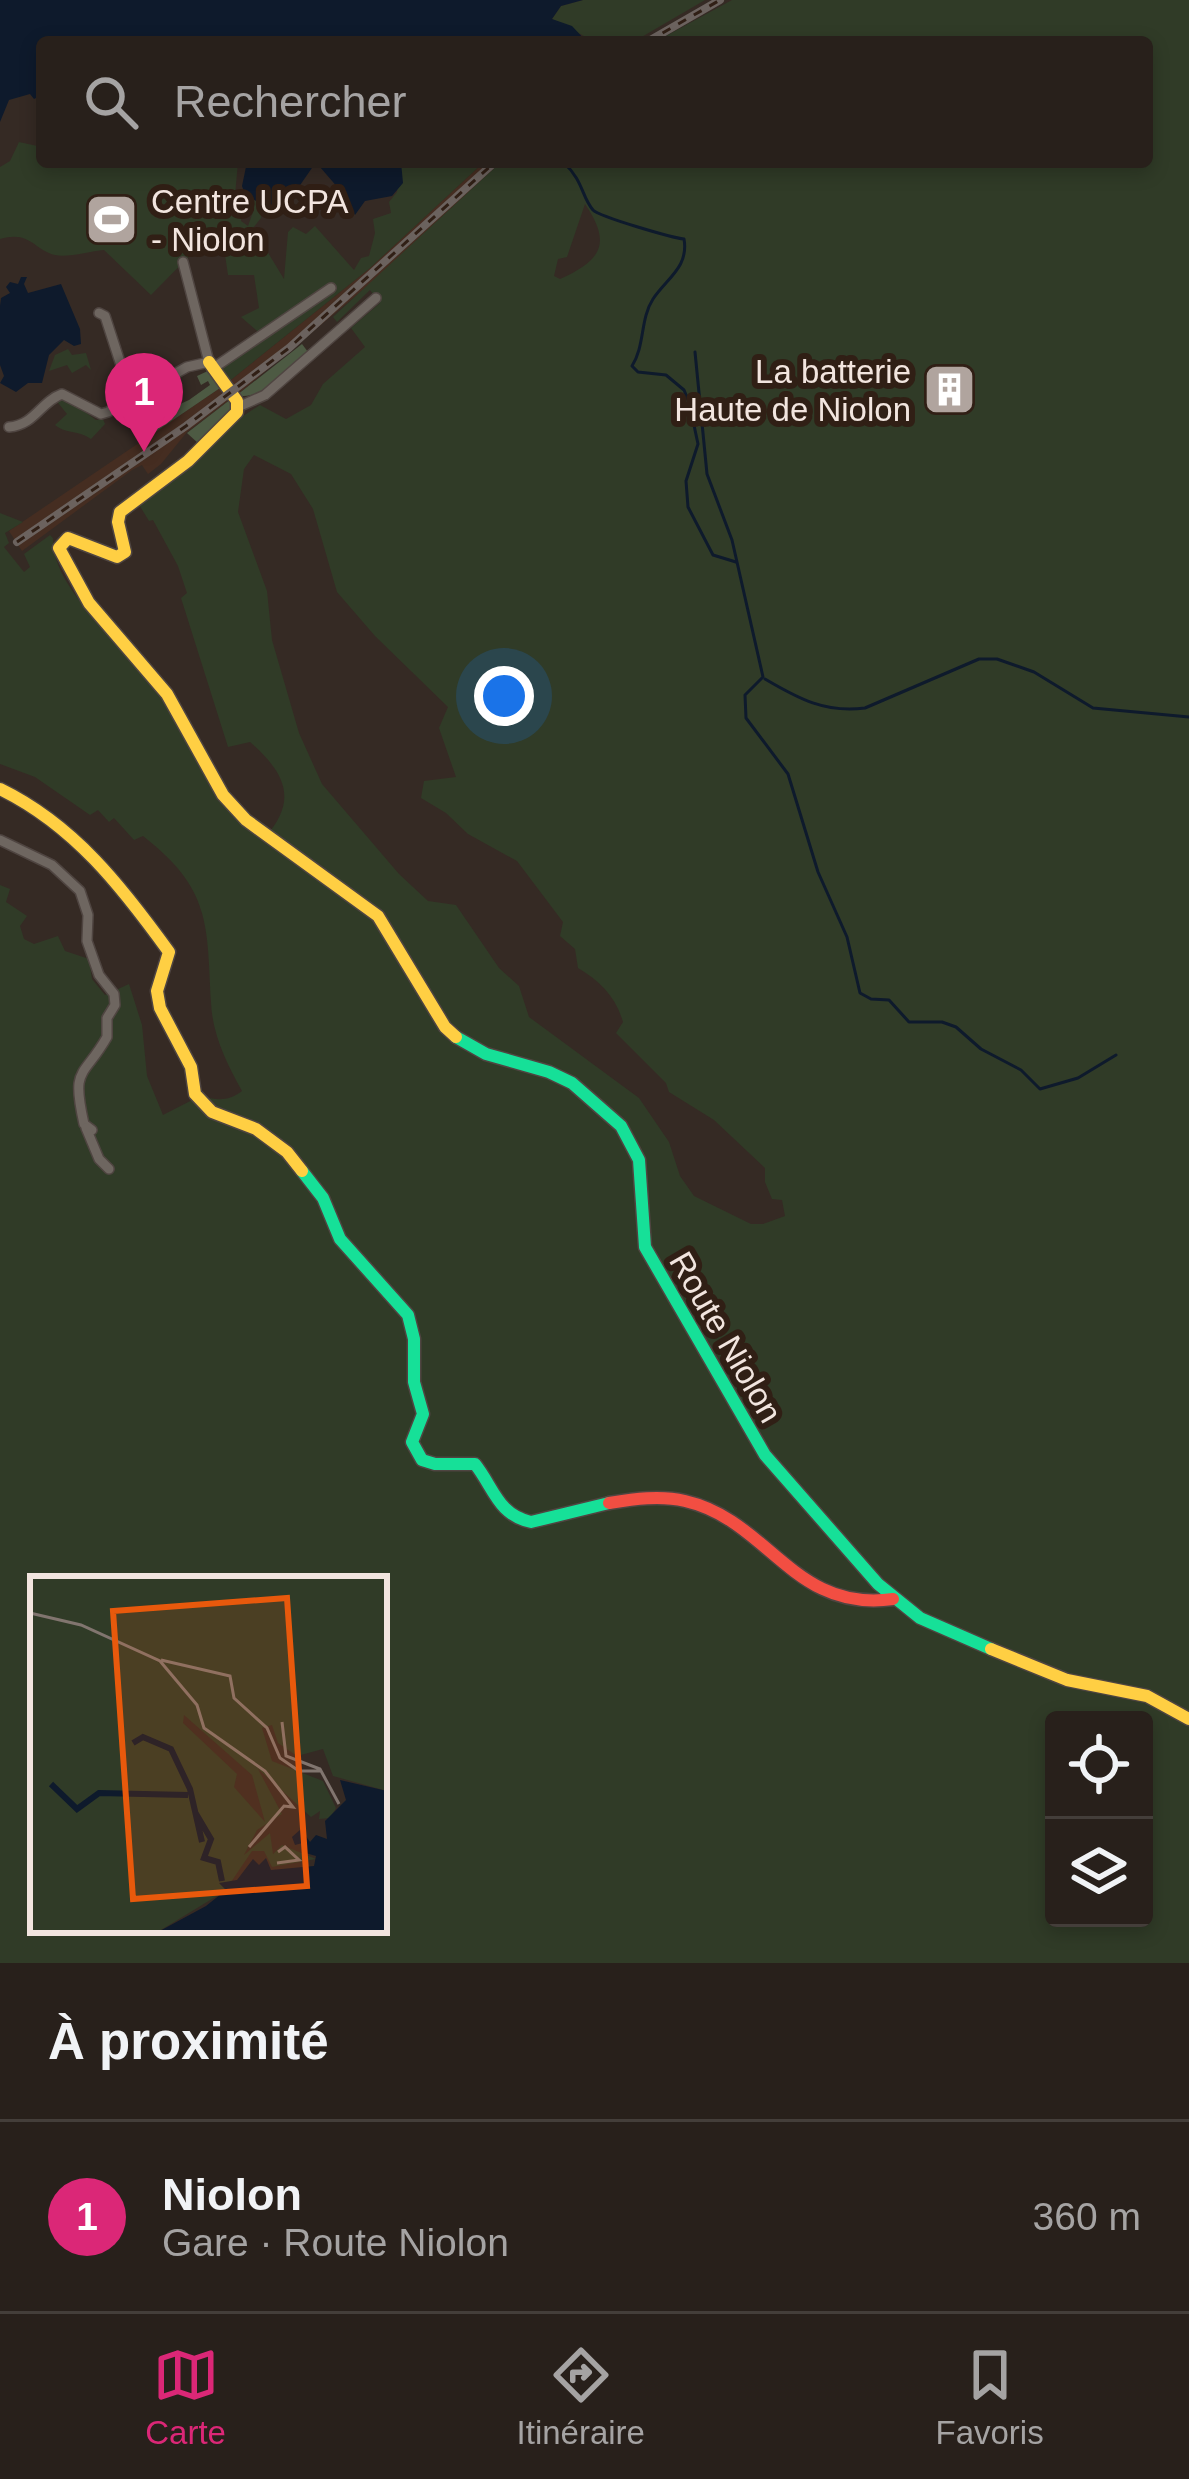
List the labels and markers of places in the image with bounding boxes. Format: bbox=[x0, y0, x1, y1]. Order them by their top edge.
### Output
place label: Centre UCPA - Niolon bbox=[151, 183, 348, 258]
sports icon: Centre UCPA - Niolon bbox=[84, 192, 140, 248]
pin: 1 bbox=[105, 353, 183, 452]
place label: La batterie Haute de Niolon bbox=[674, 353, 911, 428]
building icon: La batterie Haute de Niolon bbox=[922, 362, 978, 418]

